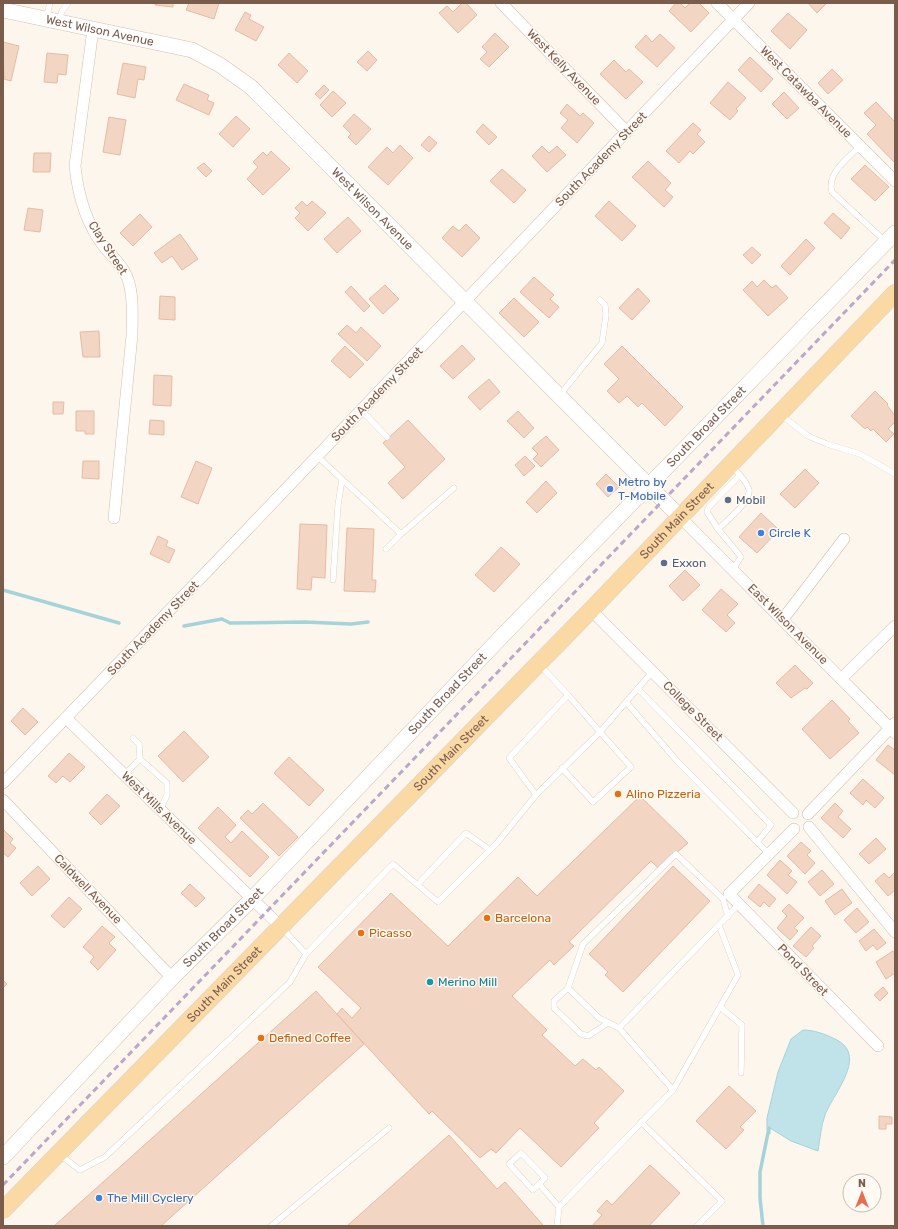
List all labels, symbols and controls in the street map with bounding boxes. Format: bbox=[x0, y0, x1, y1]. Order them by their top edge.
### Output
street label: West Wilson Avenue bbox=[45, 12, 155, 49]
street label: West Kelly Avenue bbox=[524, 26, 604, 108]
street label: West Catawba Avenue bbox=[757, 43, 855, 141]
street label: South Academy Street bbox=[552, 109, 650, 209]
street label: West Wilson Avenue bbox=[329, 165, 417, 253]
street label: Clay Street bbox=[85, 218, 131, 278]
street label: South Academy Street bbox=[328, 344, 426, 444]
street label: South Broad Street bbox=[664, 383, 749, 470]
place label: Metro by T-Mobile bbox=[618, 475, 667, 503]
street label: South Main Street bbox=[637, 479, 717, 562]
marker: Metro by T-Mobile bbox=[605, 484, 615, 494]
place label: Mobil bbox=[736, 493, 765, 507]
marker: Mobil bbox=[723, 495, 733, 505]
place label: Circle K bbox=[769, 526, 812, 540]
marker: Circle K bbox=[756, 528, 766, 538]
place label: Exxon bbox=[672, 556, 706, 570]
marker: Exxon bbox=[659, 558, 669, 568]
street label: South Academy Street bbox=[104, 578, 202, 678]
street label: East Wilson Avenue bbox=[745, 581, 831, 667]
street label: South Broad Street bbox=[405, 650, 490, 737]
street label: College Street bbox=[660, 678, 726, 744]
street label: South Main Street bbox=[411, 712, 491, 794]
street label: West Mills Avenue bbox=[119, 769, 200, 848]
place label: Alino Pizzeria bbox=[626, 787, 701, 801]
marker: Alino Pizzeria bbox=[613, 789, 623, 799]
street label: Caldwell Avenue bbox=[51, 851, 125, 927]
street label: South Broad Street bbox=[180, 884, 266, 970]
place label: Barcelona bbox=[495, 911, 551, 925]
marker: Barcelona bbox=[482, 913, 492, 923]
place label: Picasso bbox=[369, 926, 412, 940]
marker: Picasso bbox=[356, 928, 366, 938]
street label: Pond Street bbox=[775, 941, 831, 999]
street label: South Main Street bbox=[184, 943, 265, 1025]
place label: Merino Mill bbox=[438, 975, 497, 989]
marker: Merino Mill bbox=[425, 977, 435, 987]
place label: Defined Coffee bbox=[269, 1031, 351, 1045]
marker: Defined Coffee bbox=[256, 1033, 266, 1043]
north arrow bbox=[842, 1173, 882, 1213]
text: N bbox=[858, 1177, 866, 1190]
place label: The Mill Cyclery bbox=[107, 1191, 194, 1205]
marker: The Mill Cyclery bbox=[94, 1193, 104, 1203]

